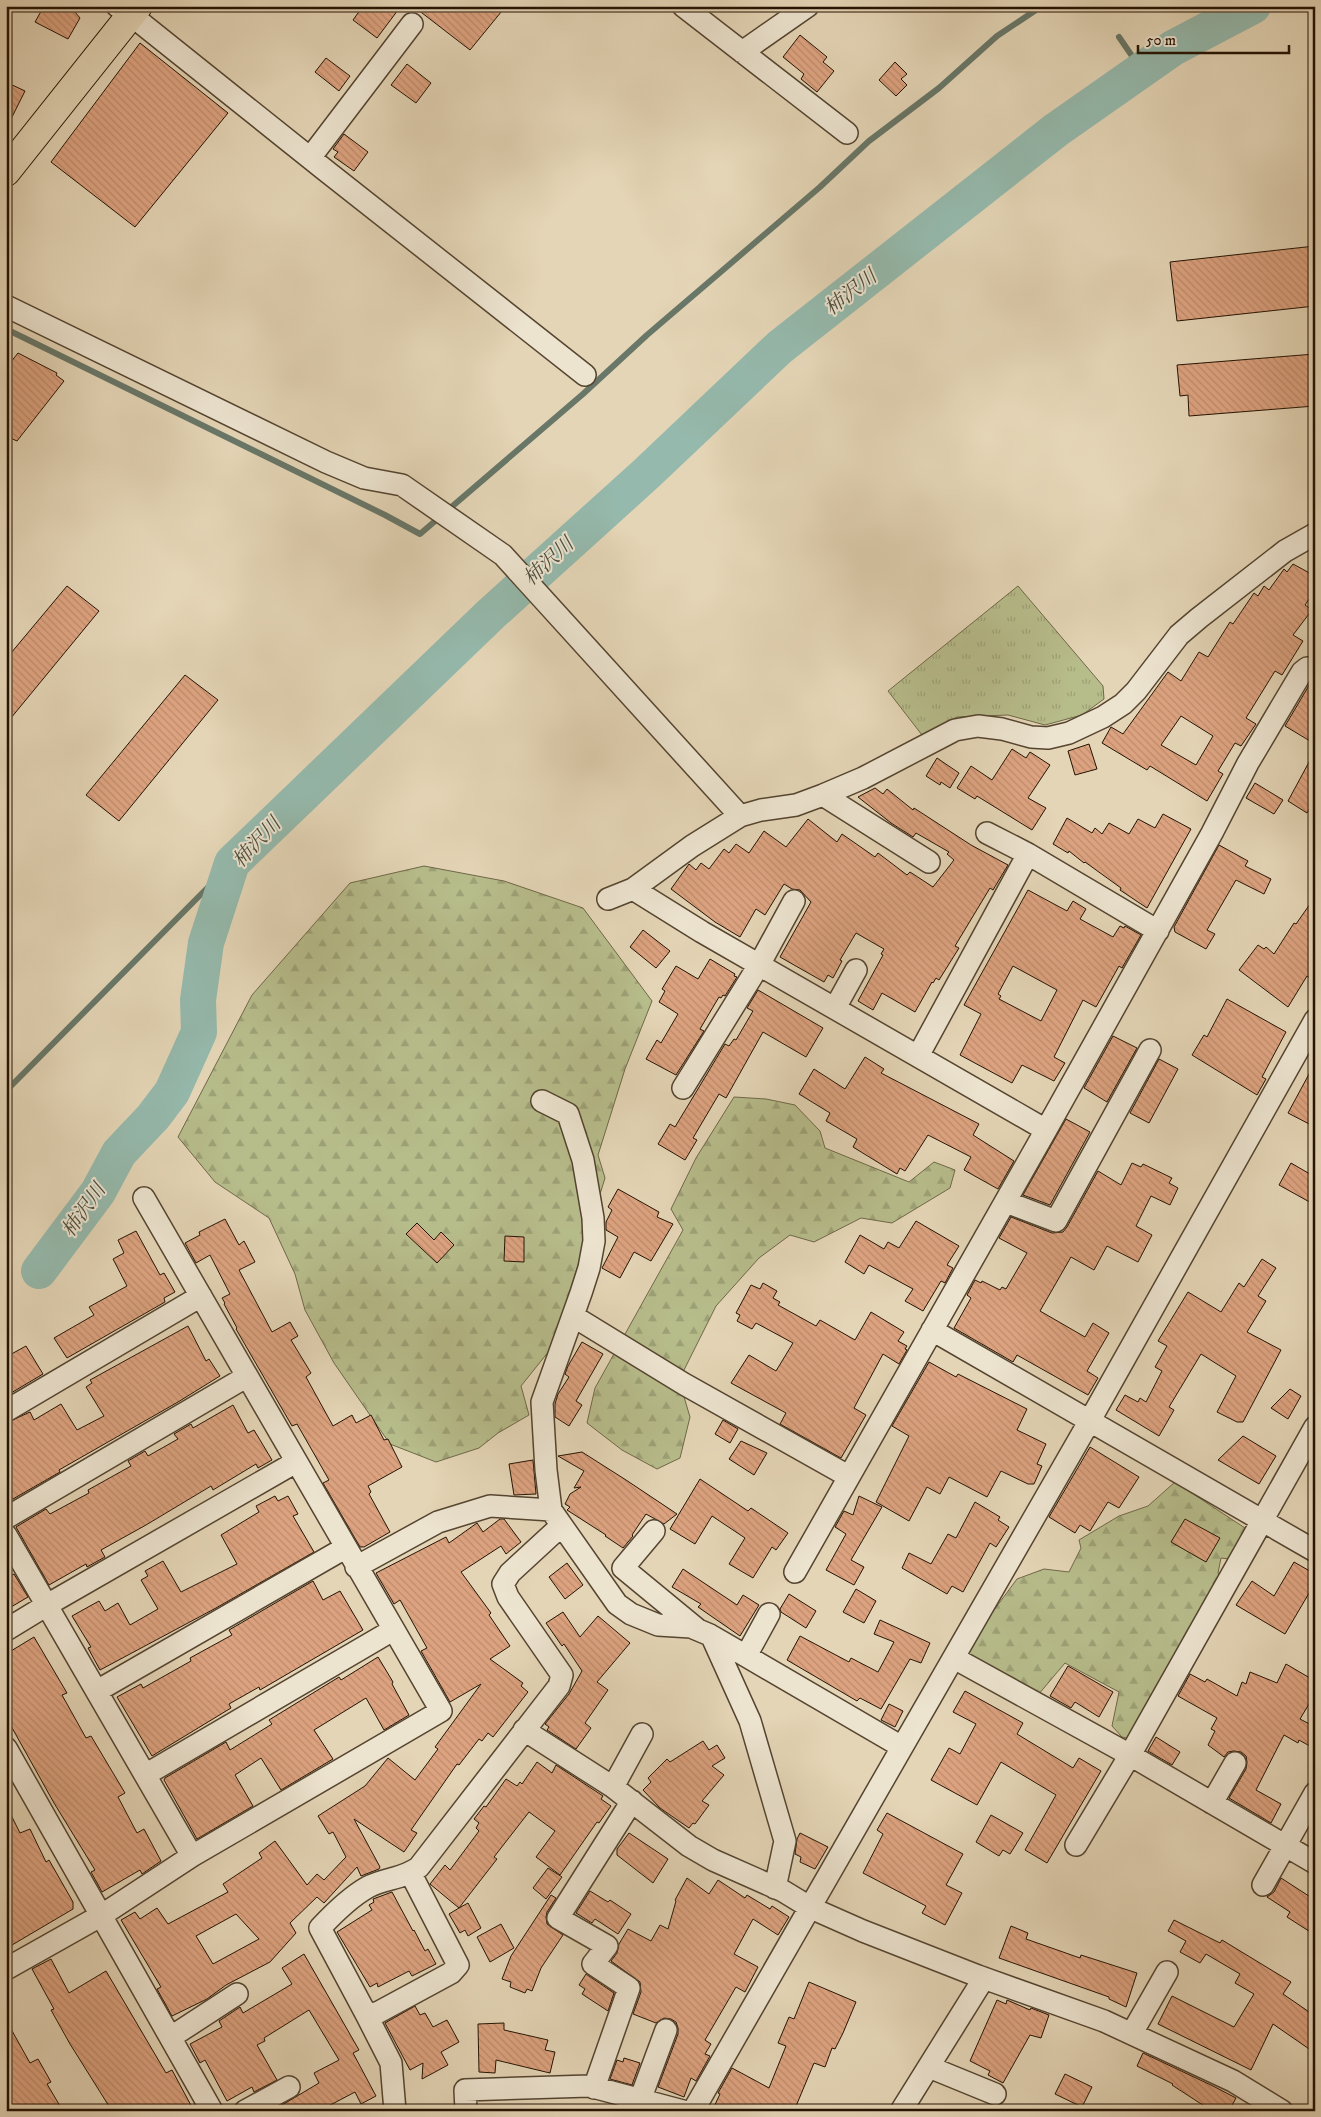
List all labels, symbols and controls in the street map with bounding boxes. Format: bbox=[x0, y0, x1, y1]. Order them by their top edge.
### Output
scale bar bbox=[1138, 22, 1290, 54]
text: 50 m bbox=[1146, 31, 1176, 50]
water label: 柿沢川 bbox=[820, 264, 884, 322]
water label: 柿沢川 bbox=[519, 531, 581, 592]
water label: 柿沢川 bbox=[227, 811, 288, 873]
water label: 柿沢川 bbox=[57, 1177, 113, 1243]

